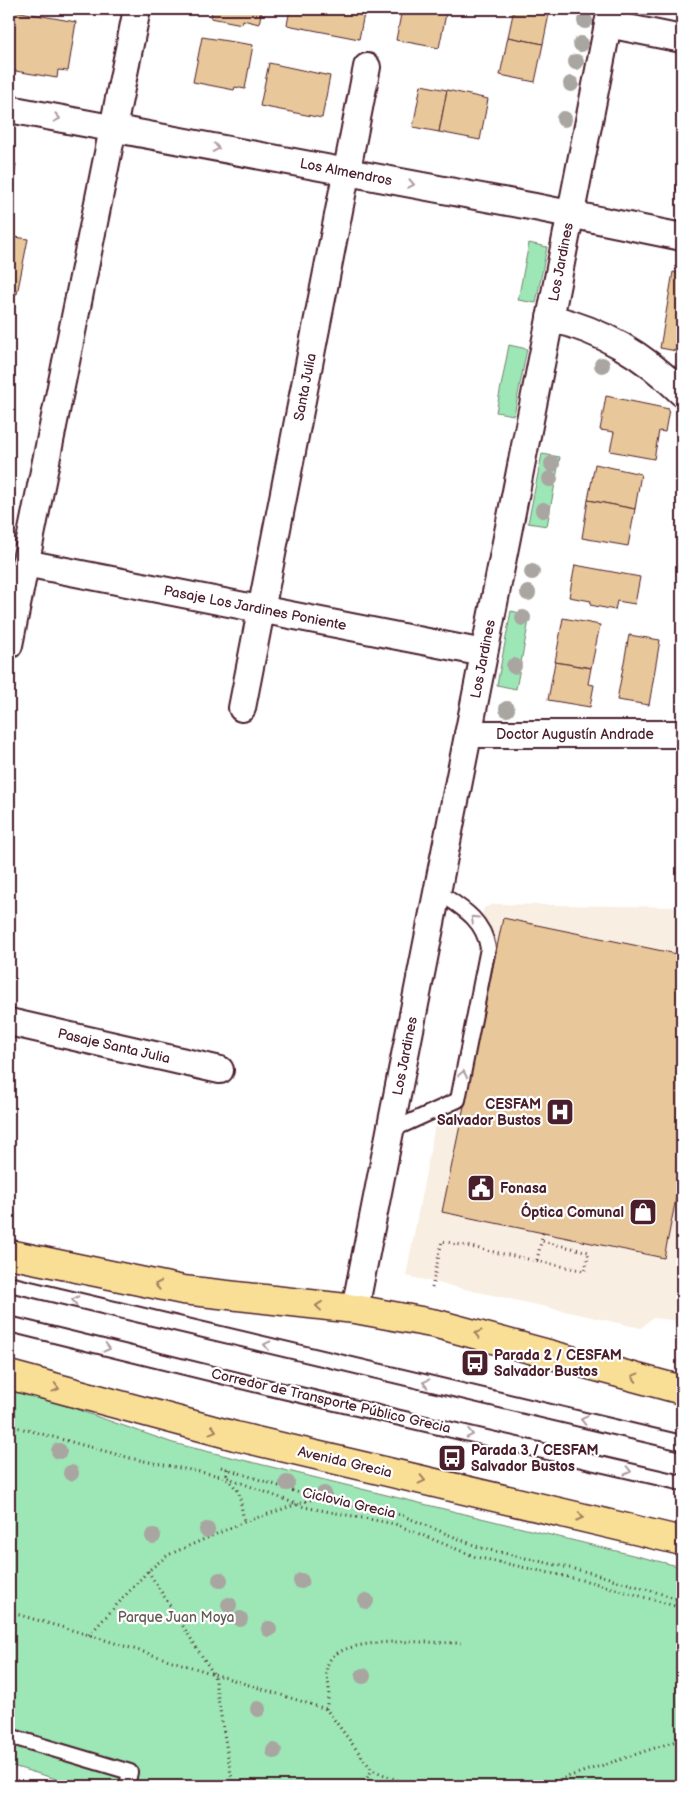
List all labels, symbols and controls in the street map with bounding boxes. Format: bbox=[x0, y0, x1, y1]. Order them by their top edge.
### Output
one-way arrow bbox=[52, 112, 61, 123]
one-way arrow bbox=[212, 142, 221, 153]
street label: Los Almendros bbox=[299, 155, 394, 189]
one-way arrow bbox=[406, 179, 415, 189]
street label: Los Jardines bbox=[545, 221, 577, 303]
street label: Santa Julia bbox=[290, 352, 320, 422]
street label: Pasaje Los Jardines Poniente bbox=[162, 582, 348, 634]
street label: Los Jardines bbox=[467, 618, 499, 700]
street label: Doctor Augustín Andrade bbox=[496, 726, 654, 743]
one-way arrow bbox=[470, 915, 479, 924]
street label: Los Jardines bbox=[389, 1015, 421, 1097]
street label: Pasaje Santa Julia bbox=[56, 1025, 172, 1067]
one-way arrow bbox=[457, 1070, 468, 1078]
place label: CESFAM Salvador Bustos bbox=[437, 1096, 541, 1129]
hospital icon: CESFAM Salvador Bustos bbox=[545, 1097, 575, 1127]
public building icon: Fonasa bbox=[466, 1173, 496, 1203]
place label: Fonasa bbox=[500, 1180, 547, 1197]
shop icon: Óptica Comunal bbox=[628, 1197, 658, 1227]
place label: Óptica Comunal bbox=[521, 1202, 624, 1221]
one-way arrow bbox=[153, 1281, 162, 1291]
one-way arrow bbox=[71, 1295, 80, 1306]
one-way arrow bbox=[314, 1301, 322, 1312]
one-way arrow bbox=[475, 1330, 483, 1340]
one-way arrow bbox=[263, 1340, 272, 1351]
one-way arrow bbox=[103, 1342, 112, 1353]
place label: Parada 2 / CESFAM Salvador Bustos bbox=[494, 1347, 622, 1380]
bus stop icon: Parada 2 / CESFAM Salvador Bustos bbox=[460, 1348, 490, 1378]
street label: Corredor de Transporte Público Grecia bbox=[210, 1365, 452, 1437]
one-way arrow bbox=[631, 1372, 640, 1383]
one-way arrow bbox=[421, 1378, 430, 1389]
one-way arrow bbox=[51, 1382, 59, 1392]
one-way arrow bbox=[579, 1415, 588, 1426]
one-way arrow bbox=[208, 1424, 217, 1435]
one-way arrow bbox=[465, 1428, 474, 1439]
place label: Parada 3 / CESFAM Salvador Bustos bbox=[471, 1442, 599, 1475]
street label: Avenida Grecia bbox=[296, 1443, 394, 1481]
bus stop icon: Parada 3 / CESFAM Salvador Bustos bbox=[437, 1443, 467, 1473]
one-way arrow bbox=[623, 1465, 632, 1476]
one-way arrow bbox=[417, 1474, 426, 1485]
street label: Ciclovia Grecia bbox=[301, 1484, 398, 1522]
one-way arrow bbox=[575, 1511, 584, 1522]
park label: Parque Juan Moya bbox=[118, 1609, 234, 1626]

